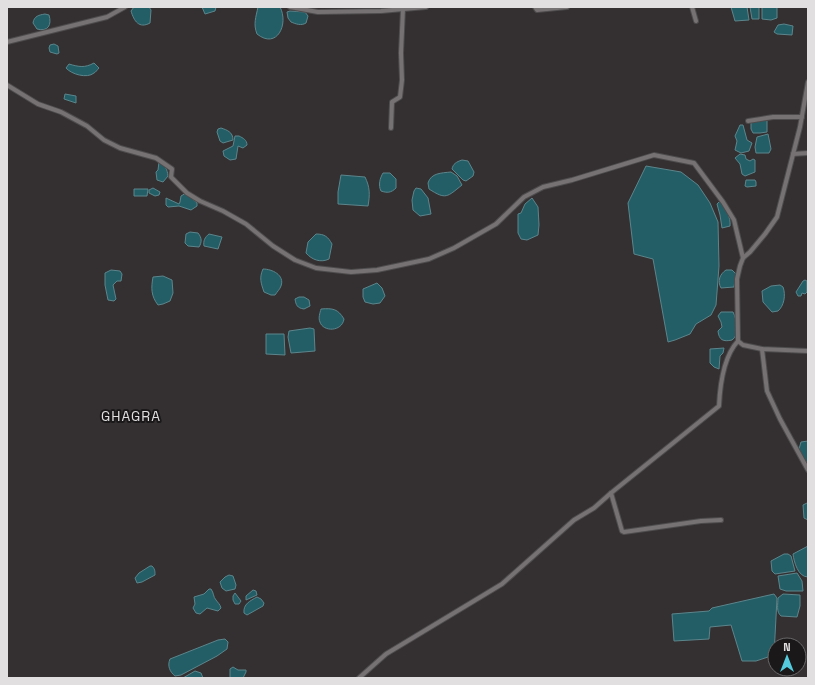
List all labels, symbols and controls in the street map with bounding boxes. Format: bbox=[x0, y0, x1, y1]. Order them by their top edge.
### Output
district label: GHAGRA bbox=[101, 407, 161, 425]
north arrow bbox=[767, 637, 807, 677]
text: N bbox=[783, 640, 791, 654]

